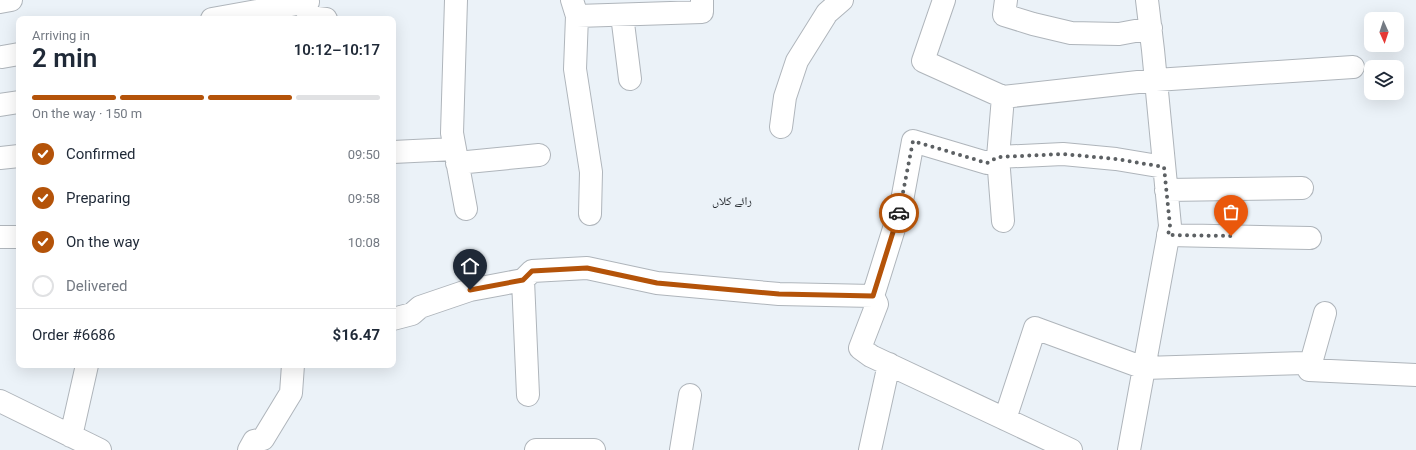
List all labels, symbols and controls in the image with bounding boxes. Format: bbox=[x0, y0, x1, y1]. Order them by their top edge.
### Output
north arrow bbox=[1364, 12, 1404, 52]
map controls bbox=[1364, 12, 1404, 100]
text: Arriving in bbox=[32, 28, 90, 43]
text: 10:12–10:17 bbox=[294, 41, 380, 59]
text: 2 min bbox=[32, 43, 97, 73]
button: layers bbox=[1364, 60, 1404, 100]
text: On the way · 150 m bbox=[32, 106, 142, 121]
icon: check bbox=[32, 143, 54, 165]
text: Confirmed bbox=[66, 145, 136, 163]
text: 09:50 bbox=[348, 147, 380, 162]
icon: check bbox=[32, 187, 54, 209]
text: Preparing bbox=[66, 189, 130, 207]
text: 09:58 bbox=[348, 191, 380, 206]
courier bbox=[879, 193, 919, 233]
district label: رائے کلاں bbox=[712, 194, 752, 208]
pin bbox=[1214, 195, 1248, 236]
icon: bag bbox=[1220, 201, 1242, 223]
icon: car bbox=[888, 202, 910, 224]
icon: check bbox=[32, 231, 54, 253]
text: On the way bbox=[66, 233, 140, 251]
text: 10:08 bbox=[348, 235, 380, 250]
pin bbox=[453, 249, 487, 290]
icon: home bbox=[459, 255, 481, 277]
text: Delivered bbox=[66, 277, 128, 295]
text: Order #6686 bbox=[32, 326, 115, 344]
text: $16.47 bbox=[333, 326, 380, 344]

